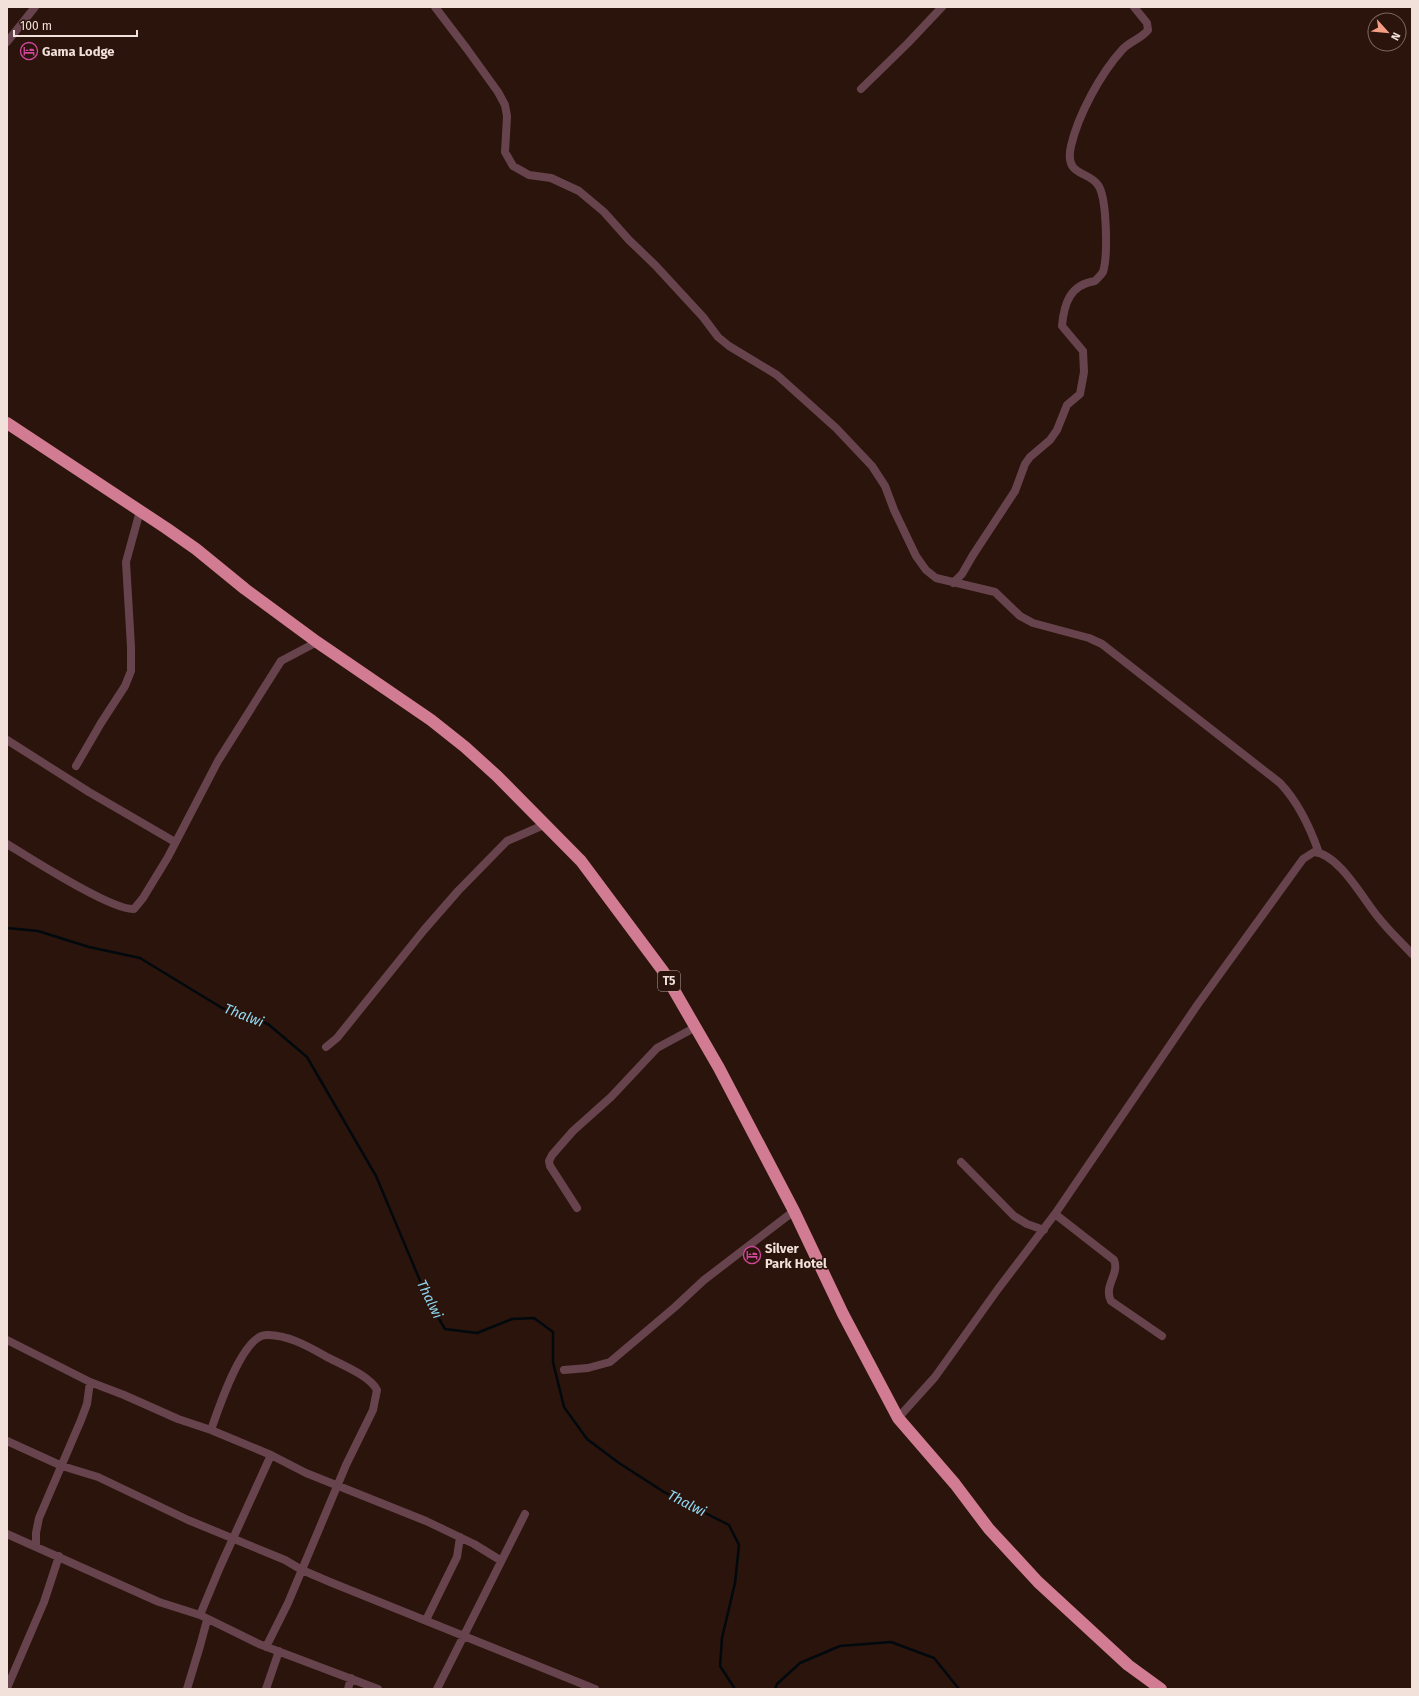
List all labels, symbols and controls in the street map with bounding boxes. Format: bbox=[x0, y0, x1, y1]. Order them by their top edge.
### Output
scale bar bbox=[14, 12, 137, 38]
north arrow bbox=[1367, 12, 1407, 52]
text: 100 m bbox=[20, 19, 52, 33]
text: N bbox=[1388, 30, 1403, 43]
hotel icon: Gama Lodge bbox=[19, 41, 39, 61]
place label: Gama Lodge bbox=[42, 44, 115, 59]
road number: T5 bbox=[658, 971, 680, 991]
water label: Thalwi bbox=[222, 1000, 266, 1031]
place label: Silver Park Hotel bbox=[765, 1241, 827, 1271]
hotel icon: Silver Park Hotel bbox=[742, 1245, 762, 1265]
water label: Thalwi bbox=[413, 1277, 446, 1322]
water label: Thalwi bbox=[665, 1487, 709, 1520]

